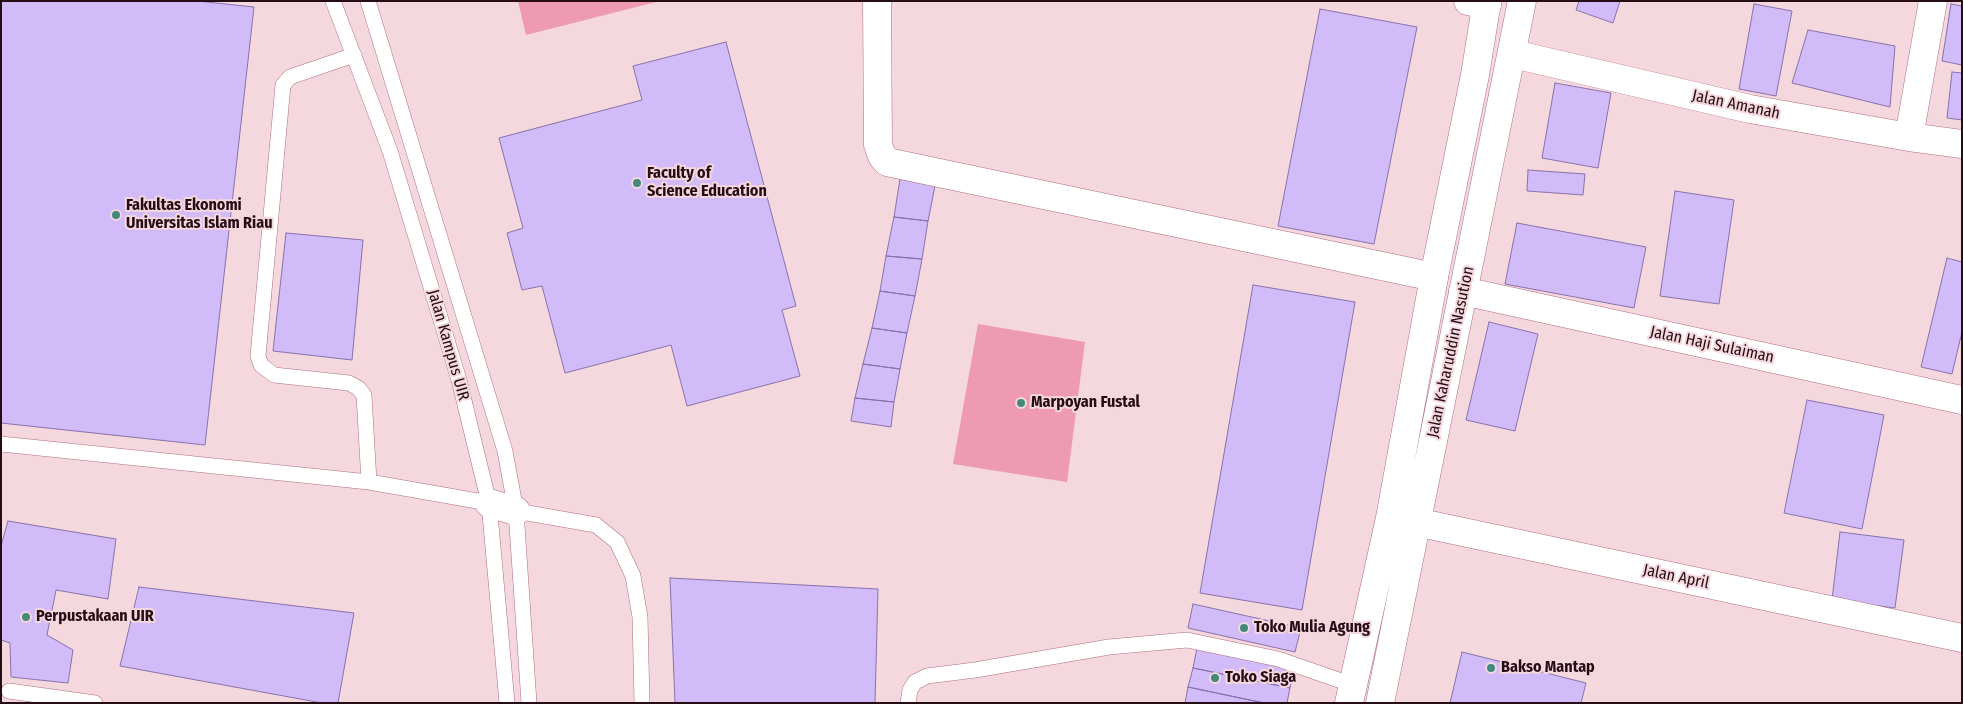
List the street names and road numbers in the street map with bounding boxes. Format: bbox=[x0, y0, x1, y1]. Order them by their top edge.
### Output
street label: Jalan Amanah bbox=[1690, 86, 1782, 124]
street label: Jalan Kaharuddin Nasution bbox=[1423, 265, 1479, 439]
street label: Jalan Kampus UIR bbox=[423, 287, 473, 403]
street label: Jalan Haji Sulaiman bbox=[1648, 322, 1776, 368]
street label: Jalan April bbox=[1641, 561, 1711, 593]

